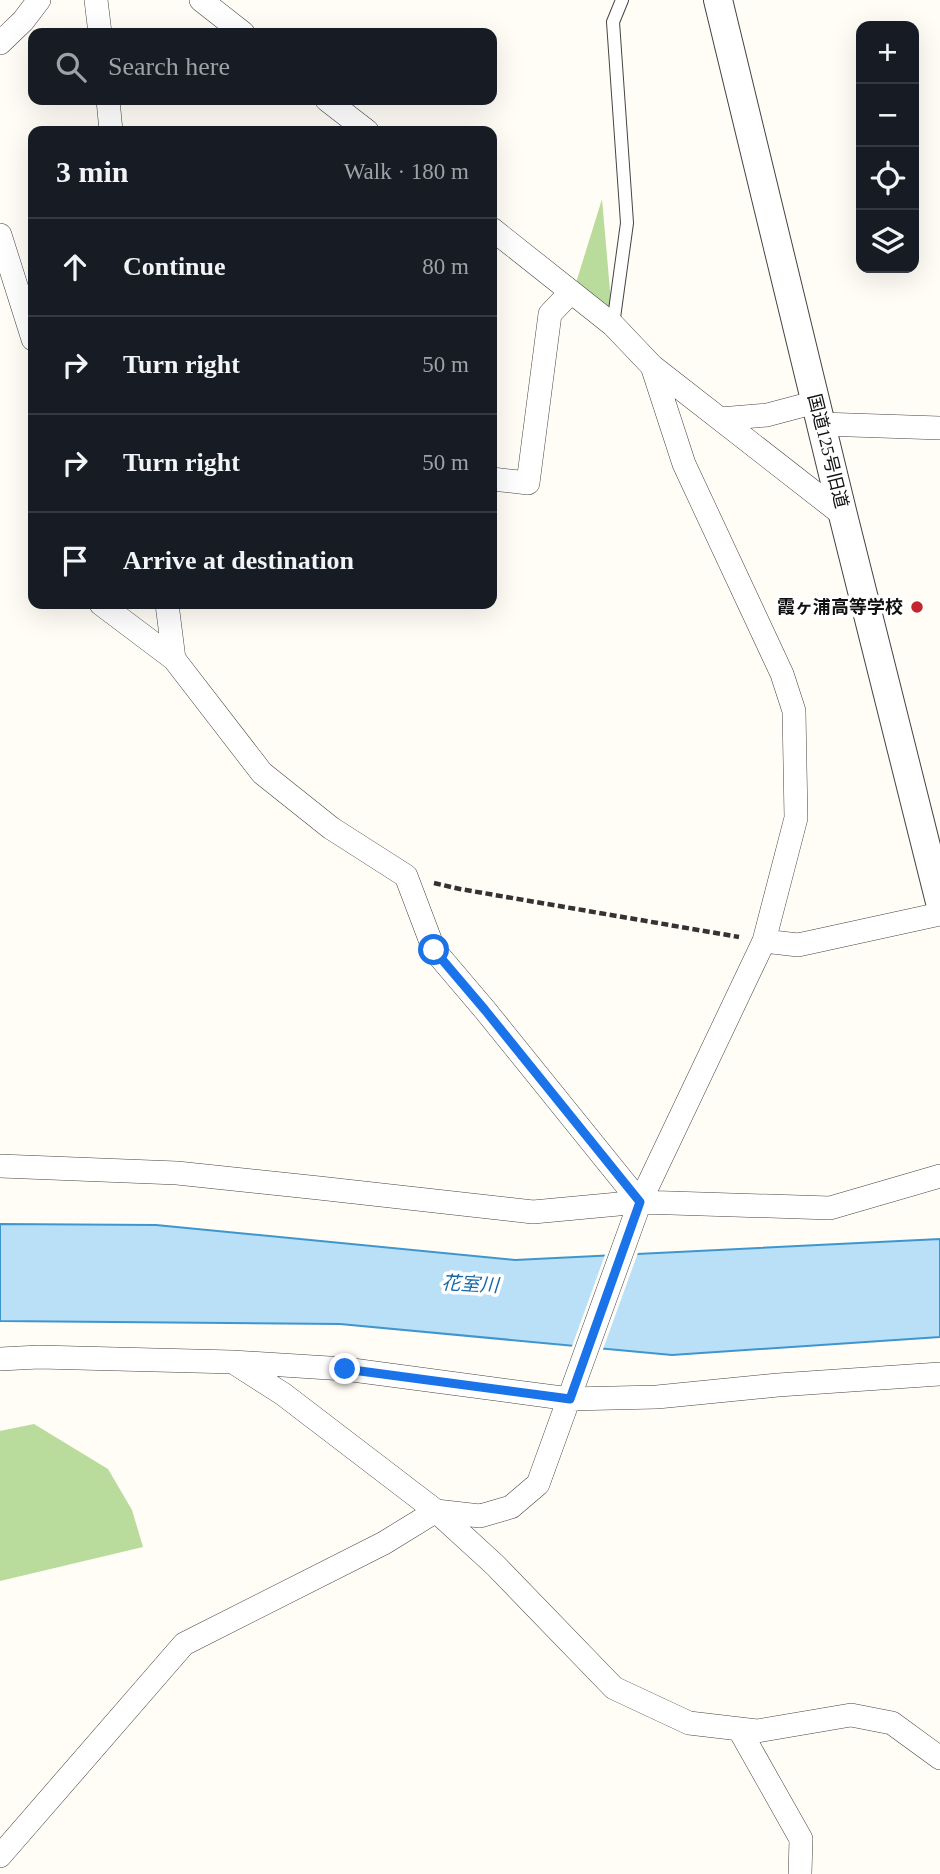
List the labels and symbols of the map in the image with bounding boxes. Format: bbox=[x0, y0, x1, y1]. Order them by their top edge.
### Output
street label: 国道125号旧道 bbox=[804, 392, 852, 510]
place label: 霞ヶ浦高等学校 bbox=[777, 597, 903, 617]
marker: 霞ヶ浦高等学校 bbox=[909, 599, 925, 615]
route start bbox=[418, 934, 449, 965]
water label: 花室川 bbox=[441, 1272, 501, 1296]
route end bbox=[329, 1353, 360, 1384]

